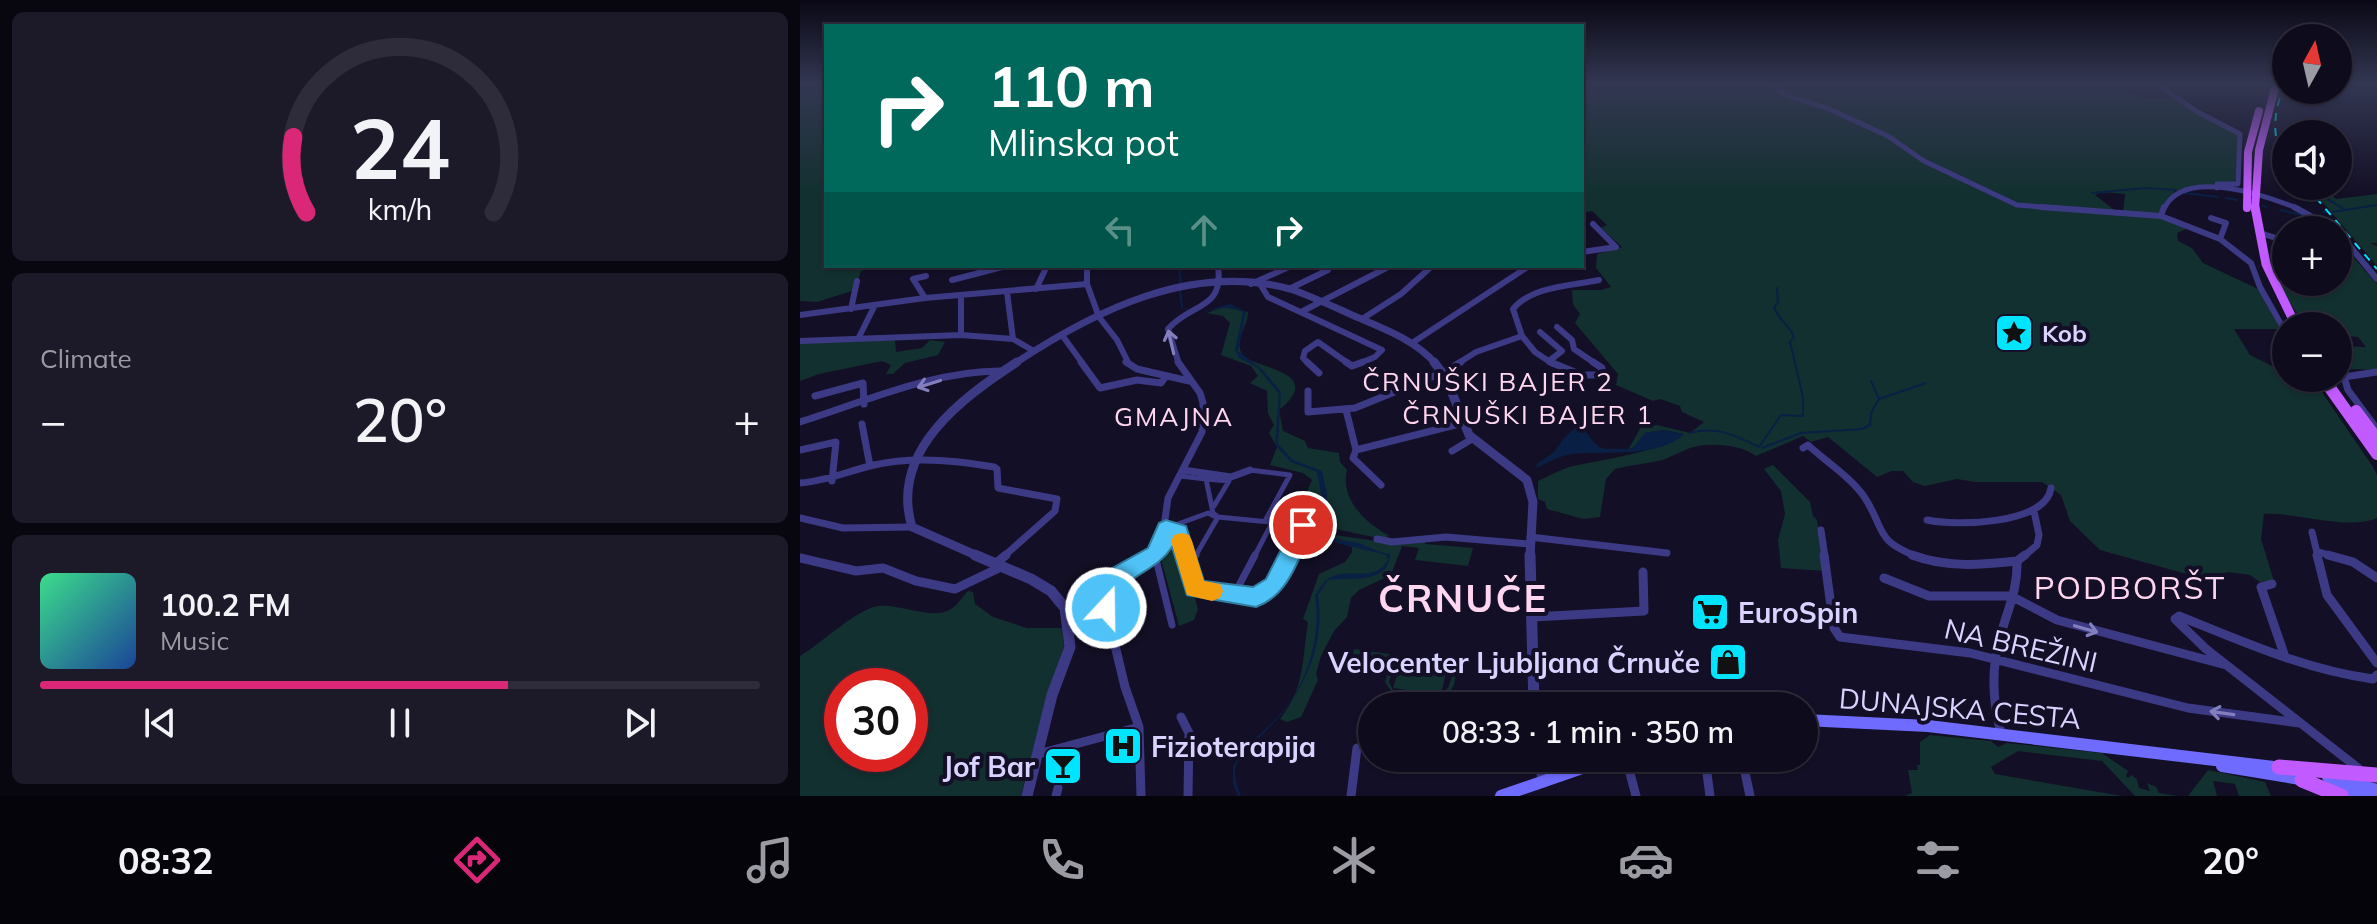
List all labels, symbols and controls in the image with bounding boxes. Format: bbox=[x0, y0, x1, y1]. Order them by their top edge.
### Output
north arrow bbox=[2272, 24, 2352, 104]
map controls bbox=[2272, 24, 2352, 392]
text: 110 m bbox=[988, 51, 1155, 121]
icon: right bbox=[856, 56, 960, 160]
text: 24 bbox=[350, 94, 450, 199]
text: Mlinska pot bbox=[988, 120, 1179, 165]
button: sound bbox=[2272, 120, 2352, 200]
text: km/h bbox=[368, 191, 432, 227]
icon: left bbox=[1098, 208, 1142, 252]
icon: ahead bbox=[1182, 208, 1226, 252]
icon: right bbox=[1266, 208, 1310, 252]
button: + bbox=[2272, 216, 2352, 296]
place icon: Kob bbox=[1993, 312, 2035, 354]
button: − bbox=[2272, 312, 2352, 392]
place label: Kob bbox=[2042, 318, 2087, 348]
one-way arrow bbox=[1163, 330, 1178, 355]
text: Climate bbox=[40, 342, 132, 375]
district label: ČRNUŠKI BAJER 2 bbox=[1362, 365, 1614, 398]
one-way arrow bbox=[916, 377, 942, 392]
text: 20° bbox=[353, 382, 447, 457]
text: − bbox=[40, 393, 66, 448]
text: + bbox=[734, 393, 760, 448]
district label: ČRNUŠKI BAJER 1 bbox=[1402, 398, 1654, 431]
district label: GMAJNA bbox=[1114, 400, 1234, 433]
pin bbox=[1269, 491, 1337, 559]
icon: arrive bbox=[1281, 503, 1325, 547]
position arrow bbox=[1064, 566, 1148, 650]
district label: PODBORŠT bbox=[2034, 567, 2226, 607]
district label: ČRNUČE bbox=[1378, 574, 1548, 622]
text: 100.2 FM bbox=[160, 586, 291, 624]
supermarket icon: EuroSpin bbox=[1689, 591, 1731, 633]
place label: EuroSpin bbox=[1738, 595, 1858, 630]
street label: NA BREŽINI bbox=[1941, 610, 2101, 680]
one-way arrow bbox=[2073, 623, 2098, 637]
text: Music bbox=[160, 624, 229, 657]
shop icon: Velocenter Ljubljana Črnuče bbox=[1707, 641, 1749, 683]
place label: Velocenter Ljubljana Črnuče bbox=[1327, 645, 1700, 680]
speed limit sign: 30 bbox=[824, 668, 928, 772]
street label: DUNAJSKA CESTA bbox=[1838, 680, 2083, 736]
icon: previous bbox=[138, 701, 182, 745]
icon: pause bbox=[378, 701, 422, 745]
icon: next bbox=[618, 701, 662, 745]
one-way arrow bbox=[2209, 705, 2235, 720]
text: 08:33 · 1 min · 350 m bbox=[1442, 713, 1734, 751]
hospital icon: Fizioterapija bbox=[1102, 725, 1144, 767]
place label: Fizioterapija bbox=[1151, 729, 1316, 764]
bar icon: Jof Bar bbox=[1042, 745, 1084, 787]
place label: Jof Bar bbox=[943, 749, 1035, 784]
icon: directions bbox=[449, 832, 505, 888]
icon: music bbox=[742, 832, 798, 888]
icon: phone bbox=[1034, 832, 1090, 888]
icon: climate bbox=[1326, 832, 1382, 888]
icon: car bbox=[1618, 832, 1674, 888]
icon: filters bbox=[1910, 832, 1966, 888]
text: 08:32 bbox=[118, 838, 213, 883]
text: 20° bbox=[2202, 838, 2259, 883]

